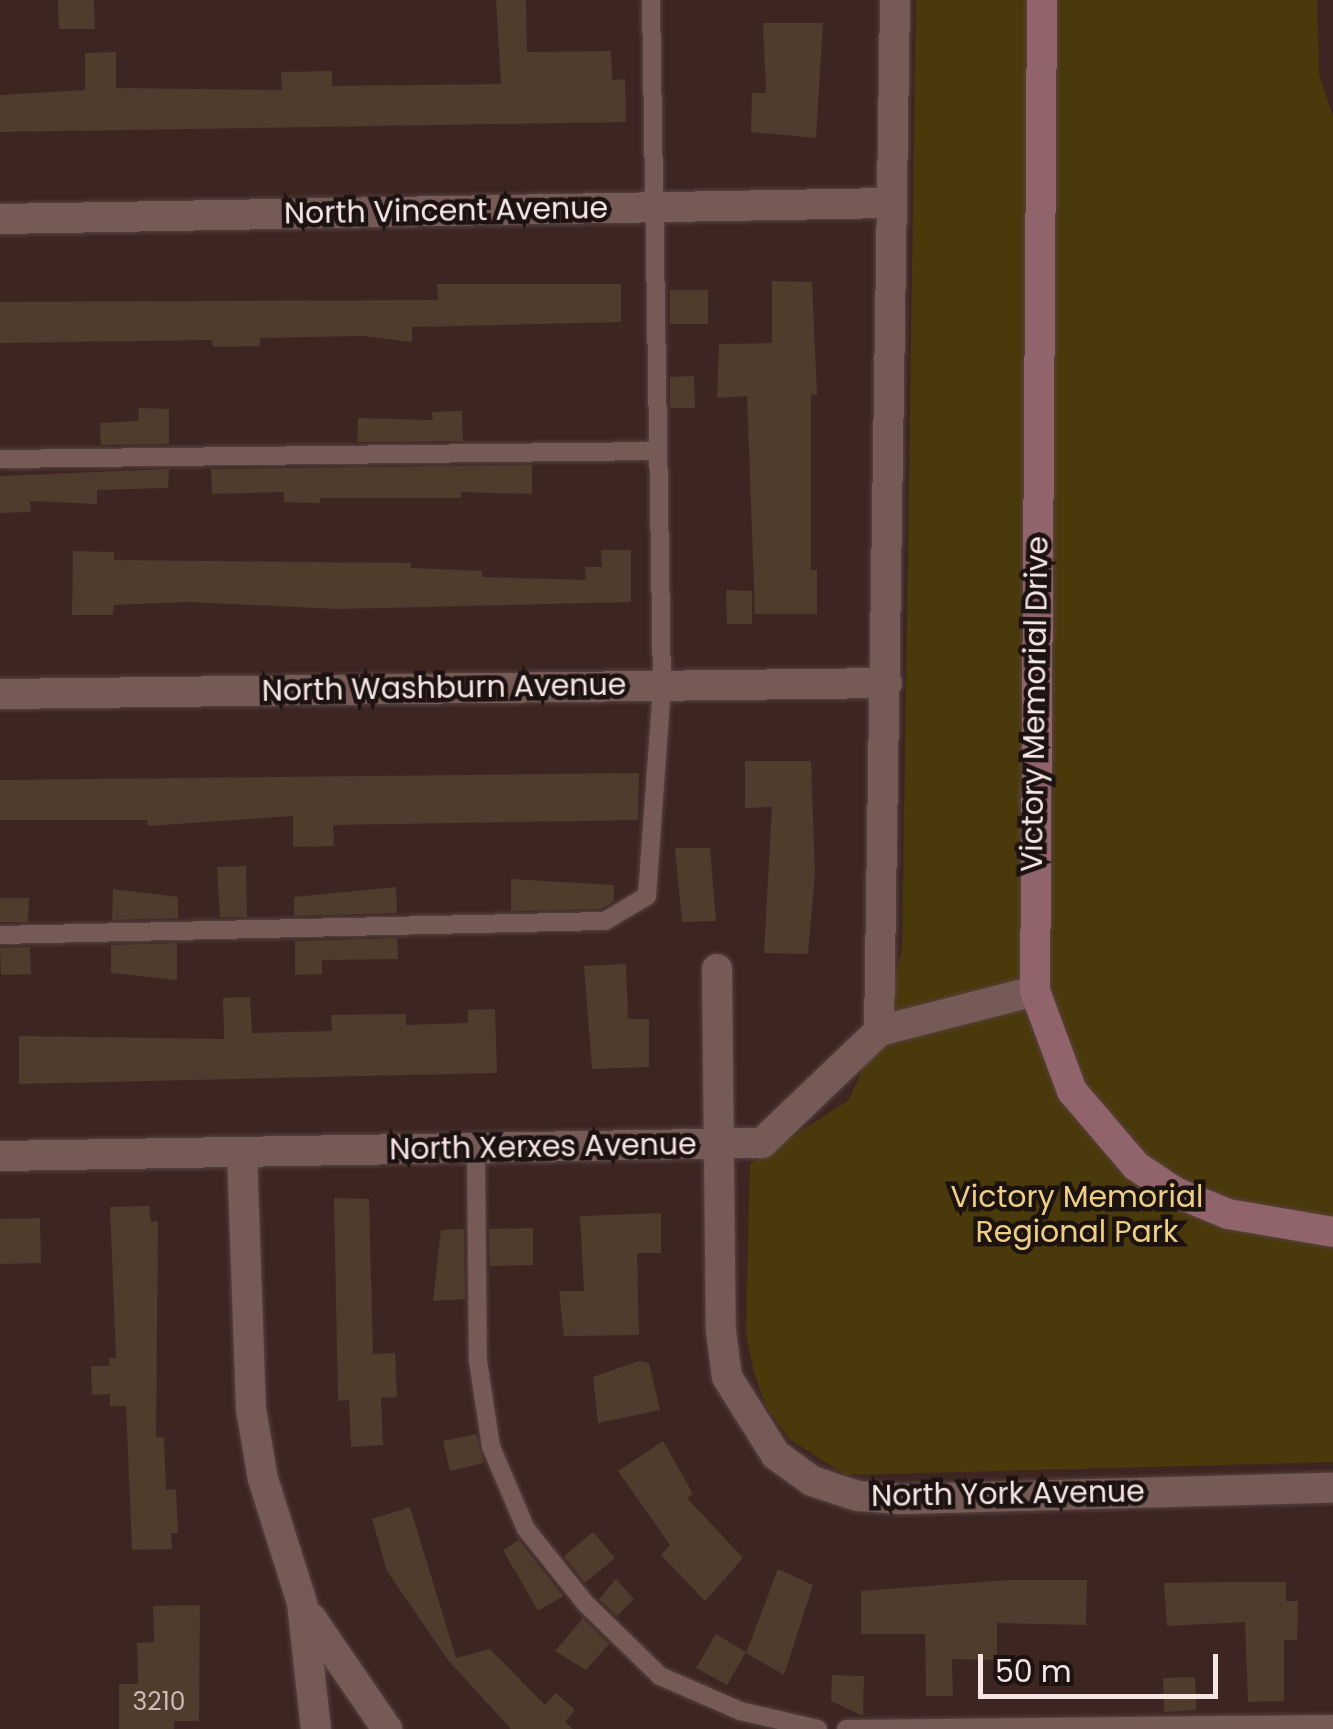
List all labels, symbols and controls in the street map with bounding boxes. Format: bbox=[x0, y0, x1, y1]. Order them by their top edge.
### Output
street label: North Vincent Avenue bbox=[284, 190, 608, 232]
street label: Victory Memorial Drive bbox=[1014, 536, 1056, 872]
street label: North Washburn Avenue bbox=[261, 667, 627, 709]
street label: North Xerxes Avenue bbox=[389, 1126, 697, 1168]
park label: Victory Memorial Regional Park bbox=[951, 1179, 1203, 1250]
street label: North York Avenue bbox=[871, 1474, 1145, 1514]
scale bar bbox=[983, 1634, 1223, 1696]
text: 50 m bbox=[995, 1650, 1072, 1693]
house number: 3210 bbox=[133, 1687, 185, 1717]

